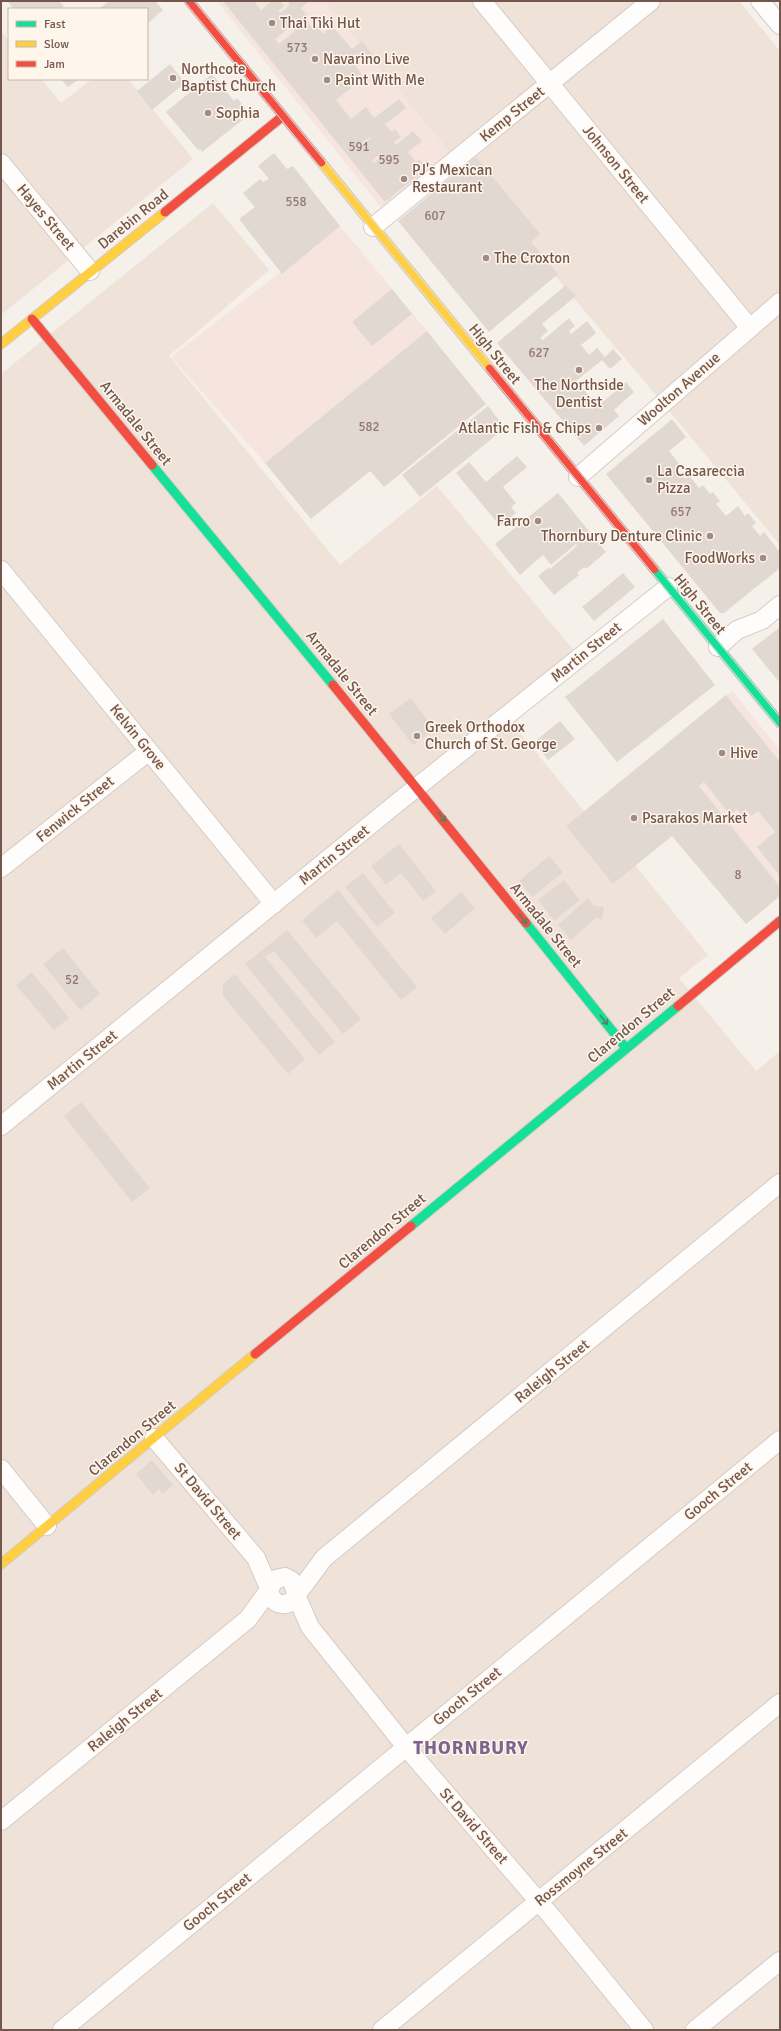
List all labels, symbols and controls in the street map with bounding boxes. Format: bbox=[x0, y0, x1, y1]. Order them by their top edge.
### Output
legend bbox=[8, 8, 148, 80]
place label: Thai Tiki Hut bbox=[280, 14, 360, 32]
text: Fast bbox=[44, 17, 65, 32]
marker: Thai Tiki Hut bbox=[267, 18, 277, 28]
text: Slow bbox=[44, 37, 69, 52]
house number: 573 bbox=[286, 40, 308, 56]
place label: Navarino Live bbox=[323, 50, 410, 68]
marker: Navarino Live bbox=[310, 54, 320, 64]
text: Jam bbox=[44, 57, 65, 72]
place label: Northcote Baptist Church bbox=[181, 60, 276, 95]
place label: Paint With Me bbox=[335, 71, 425, 89]
marker: Northcote Baptist Church bbox=[168, 73, 178, 83]
marker: Paint With Me bbox=[322, 75, 332, 85]
street label: Kemp Street bbox=[476, 82, 548, 146]
place label: Sophia bbox=[216, 104, 260, 122]
marker: Sophia bbox=[203, 108, 213, 118]
street label: Johnson Street bbox=[579, 121, 653, 207]
house number: 591 bbox=[348, 139, 370, 155]
house number: 595 bbox=[378, 152, 400, 168]
place label: PJ's Mexican Restaurant bbox=[412, 161, 492, 196]
marker: PJ's Mexican Restaurant bbox=[399, 174, 409, 184]
street label: Hayes Street bbox=[13, 180, 79, 254]
street label: Darebin Road bbox=[94, 185, 172, 253]
house number: 558 bbox=[285, 194, 307, 210]
house number: 607 bbox=[424, 208, 446, 224]
place label: The Croxton bbox=[494, 249, 570, 267]
marker: The Croxton bbox=[481, 253, 491, 263]
street label: High Street bbox=[465, 320, 525, 388]
house number: 627 bbox=[528, 345, 550, 361]
street label: Woolton Avenue bbox=[634, 348, 724, 430]
marker: The Northside Dentist bbox=[574, 365, 584, 375]
place label: The Northside Dentist bbox=[534, 376, 624, 411]
street label: Armadale Street bbox=[96, 377, 176, 469]
house number: 582 bbox=[358, 419, 380, 435]
place label: Atlantic Fish & Chips bbox=[458, 419, 591, 437]
marker: Atlantic Fish & Chips bbox=[594, 423, 604, 433]
place label: La Casareccia Pizza bbox=[657, 462, 745, 497]
marker: La Casareccia Pizza bbox=[644, 475, 654, 485]
house number: 657 bbox=[670, 504, 692, 520]
place label: Farro bbox=[497, 512, 530, 530]
marker: Farro bbox=[533, 516, 543, 526]
place label: Thornbury Denture Clinic bbox=[541, 527, 702, 545]
marker: Thornbury Denture Clinic bbox=[705, 531, 715, 541]
place label: FoodWorks bbox=[684, 549, 755, 567]
marker: FoodWorks bbox=[758, 553, 768, 563]
street label: High Street bbox=[670, 570, 730, 638]
street label: Martin Street bbox=[547, 618, 625, 686]
street label: Armadale Street bbox=[302, 627, 382, 719]
street label: Kelvin Grove bbox=[106, 701, 170, 773]
place label: Greek Orthodox Church of St. George bbox=[425, 718, 557, 753]
marker: Greek Orthodox Church of St. George bbox=[412, 731, 422, 741]
place label: Hive bbox=[730, 744, 758, 762]
marker: Hive bbox=[717, 748, 727, 758]
street label: Fenwick Street bbox=[32, 772, 118, 846]
place label: Psarakos Market bbox=[642, 809, 748, 827]
one-way arrow bbox=[437, 812, 446, 823]
marker: Psarakos Market bbox=[629, 813, 639, 823]
street label: Martin Street bbox=[295, 821, 373, 889]
house number: 8 bbox=[734, 867, 742, 883]
street label: Armadale Street bbox=[506, 879, 586, 971]
one-way arrow bbox=[519, 913, 527, 924]
house number: 52 bbox=[65, 972, 79, 988]
street label: Clarendon Street bbox=[584, 983, 678, 1067]
one-way arrow bbox=[600, 1015, 609, 1025]
street label: Martin Street bbox=[43, 1026, 121, 1094]
street label: Clarendon Street bbox=[335, 1189, 429, 1273]
street label: Raleigh Street bbox=[511, 1335, 593, 1407]
street label: Clarendon Street bbox=[85, 1396, 179, 1480]
street label: Gooch Street bbox=[680, 1458, 756, 1524]
street label: St David Street bbox=[171, 1459, 245, 1543]
street label: Gooch Street bbox=[429, 1663, 505, 1729]
street label: Raleigh Street bbox=[84, 1684, 166, 1756]
district label: THORNBURY bbox=[413, 1736, 529, 1760]
street label: St David Street bbox=[436, 1784, 512, 1868]
street label: Rossmoyne Street bbox=[531, 1824, 631, 1910]
street label: Gooch Street bbox=[179, 1869, 255, 1935]

